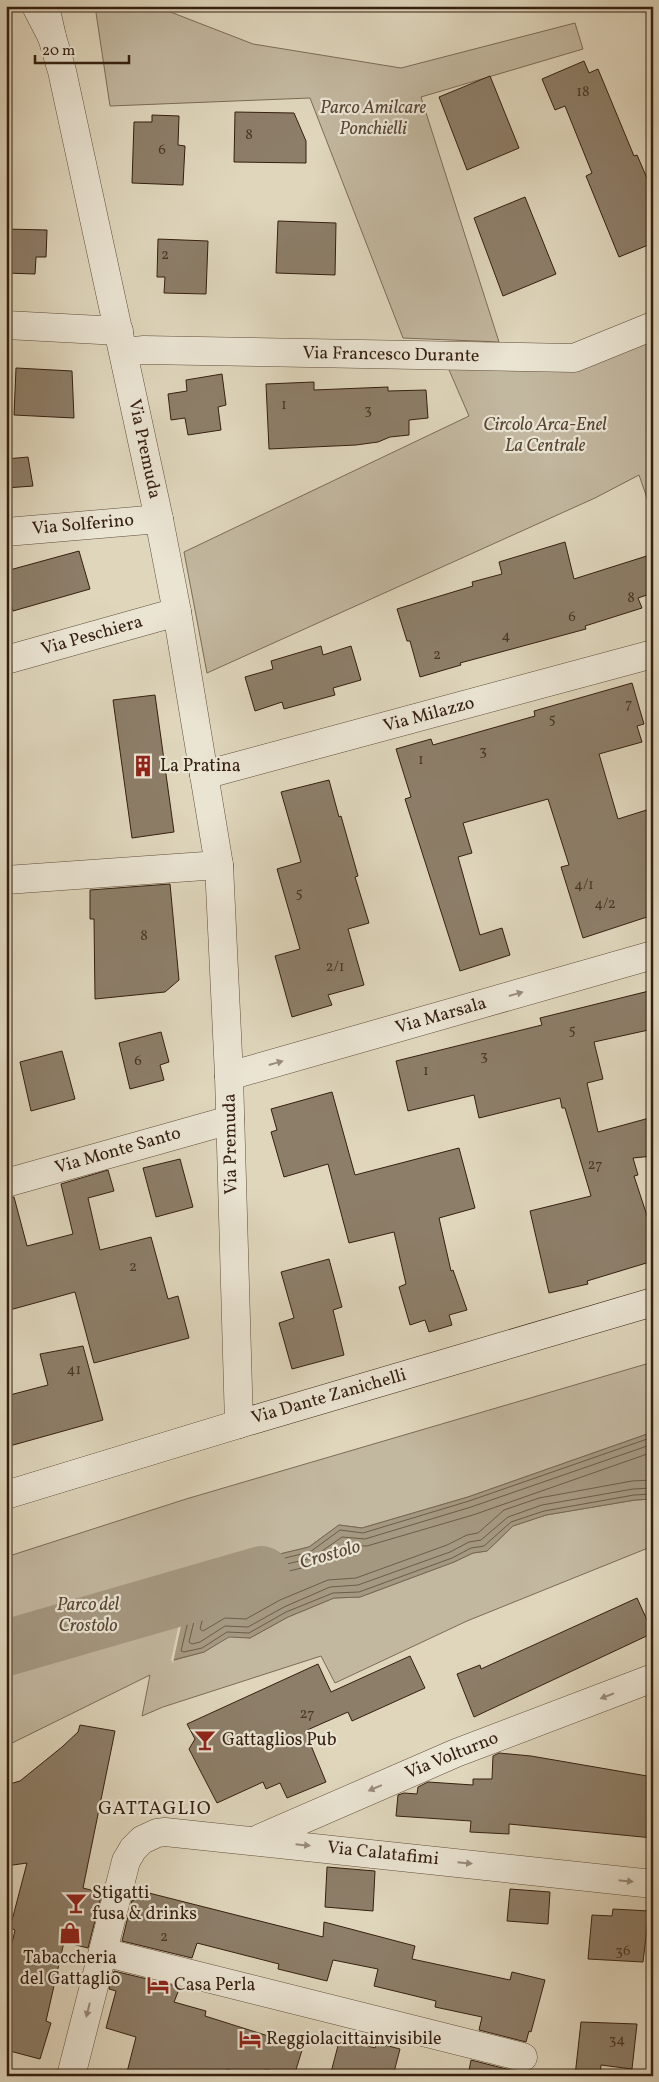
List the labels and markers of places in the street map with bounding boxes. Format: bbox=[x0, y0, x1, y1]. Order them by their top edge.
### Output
building icon: La Pratina bbox=[130, 753, 156, 779]
place label: La Pratina bbox=[160, 754, 241, 779]
bar icon: Gattaglios Pub bbox=[192, 1727, 218, 1753]
place label: Gattaglios Pub bbox=[222, 1728, 337, 1753]
place label: Stigatti fusa & drinks bbox=[92, 1881, 197, 1927]
bar icon: Stigatti fusa & drinks bbox=[63, 1890, 89, 1916]
shop icon: Tabaccheria del Gattaglio bbox=[57, 1920, 83, 1946]
place label: Tabaccheria del Gattaglio bbox=[20, 1946, 120, 1992]
hotel icon: Casa Perla bbox=[145, 1972, 171, 1998]
place label: Casa Perla bbox=[174, 1973, 256, 1998]
hotel icon: Reggiolacittainvisibile bbox=[237, 2026, 263, 2052]
place label: Reggiolacittainvisibile bbox=[266, 2027, 442, 2052]

